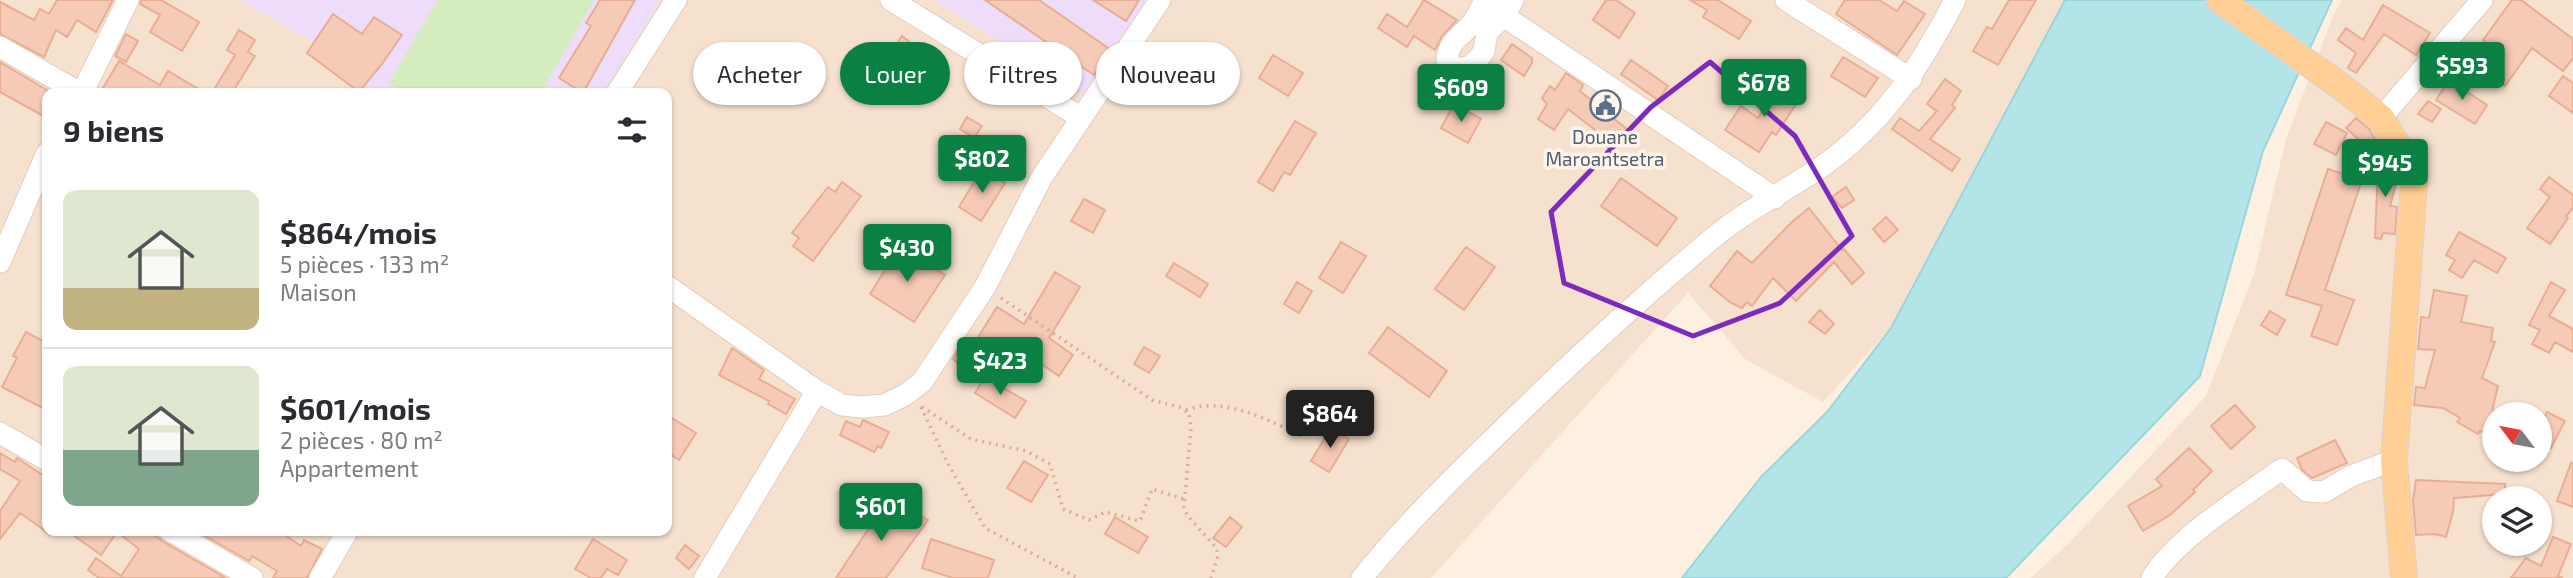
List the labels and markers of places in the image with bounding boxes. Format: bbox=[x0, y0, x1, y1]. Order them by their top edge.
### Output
pin: $593 bbox=[2421, 42, 2503, 102]
pin: $678 bbox=[1723, 60, 1805, 119]
pin: $609 bbox=[1420, 64, 1502, 124]
public building icon: Douane Maroantsetra bbox=[1588, 89, 1622, 123]
place label: Douane Maroantsetra bbox=[1545, 125, 1665, 170]
pin: $802 bbox=[941, 136, 1023, 195]
pin: $945 bbox=[2344, 140, 2426, 199]
pin: $430 bbox=[866, 224, 948, 284]
pin: $423 bbox=[959, 338, 1041, 397]
pin: $864 bbox=[1289, 391, 1371, 450]
pin: $601 bbox=[840, 484, 922, 543]

